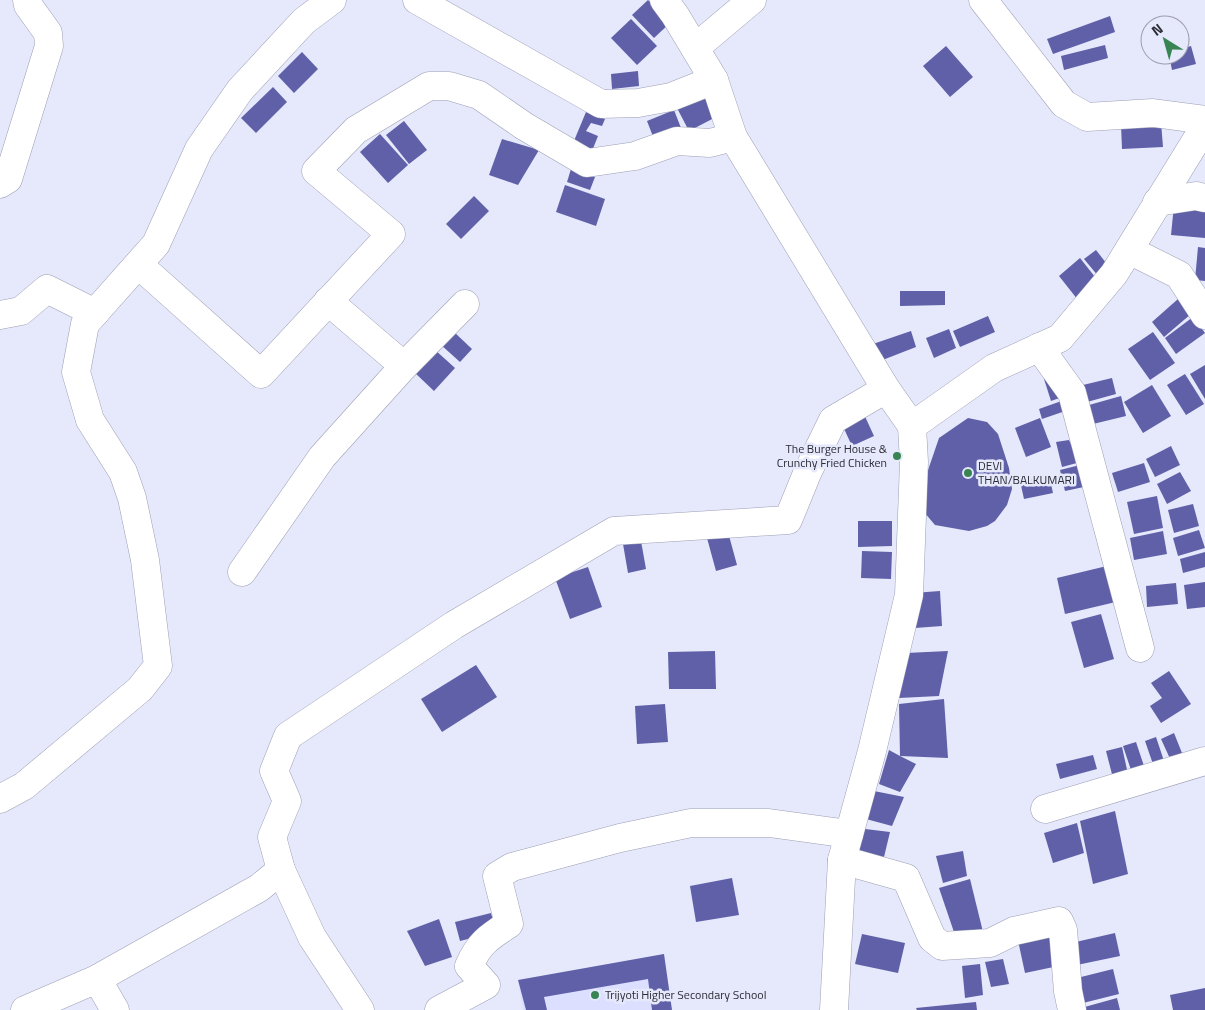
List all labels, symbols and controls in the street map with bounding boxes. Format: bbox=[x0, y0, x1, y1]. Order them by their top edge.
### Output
north arrow bbox=[1140, 15, 1190, 65]
text: N bbox=[1147, 18, 1167, 41]
place label: The Burger House & Crunchy Fried Chicken bbox=[777, 439, 888, 472]
marker: The Burger House & Crunchy Fried Chicken bbox=[891, 450, 903, 462]
place label: DEVI THAN/BALKUMARI bbox=[978, 456, 1075, 489]
marker: DEVI THAN/BALKUMARI bbox=[962, 467, 974, 479]
place label: Trijyoti Higher Secondary School bbox=[605, 985, 766, 1004]
marker: Trijyoti Higher Secondary School bbox=[589, 989, 601, 1001]

